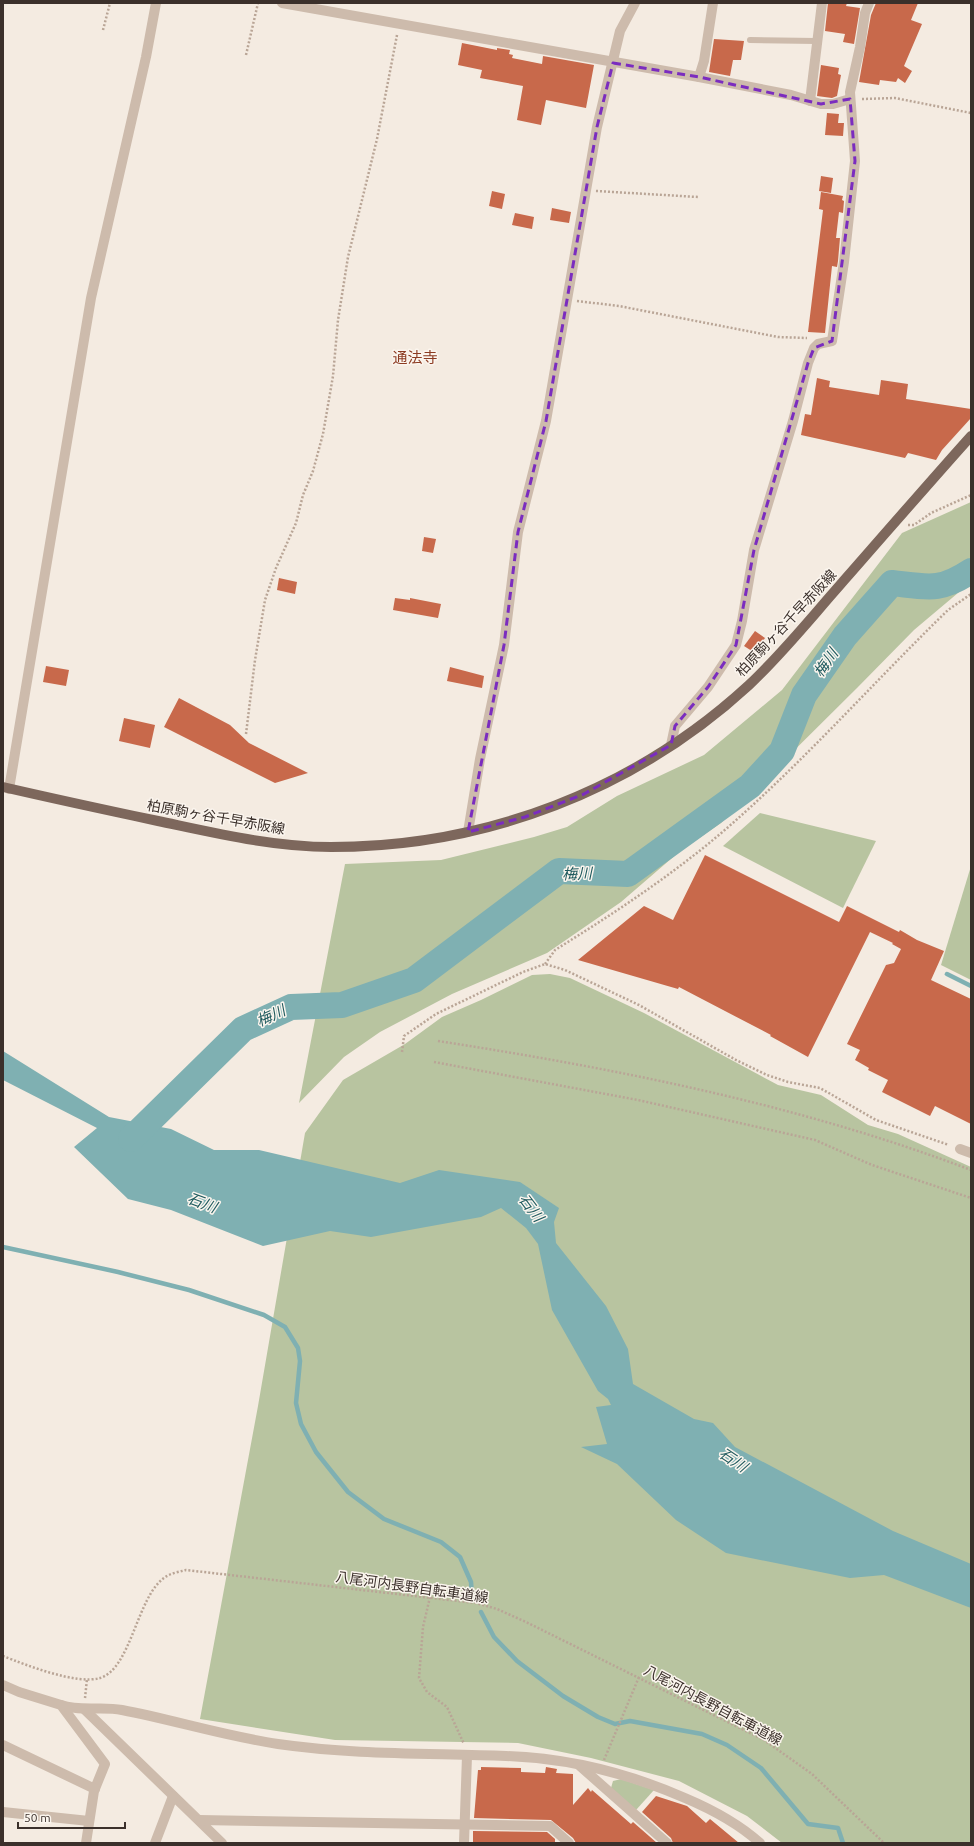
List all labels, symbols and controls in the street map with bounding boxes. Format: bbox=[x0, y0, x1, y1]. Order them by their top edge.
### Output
district label: 通法寺 bbox=[392, 349, 438, 366]
street label: 柏原駒ヶ谷千早赤阪線 bbox=[732, 566, 840, 680]
water label: 梅川 bbox=[810, 644, 842, 680]
street label: 柏原駒ヶ谷千早赤阪線 bbox=[146, 797, 286, 837]
water label: 梅川 bbox=[562, 864, 594, 883]
water label: 梅川 bbox=[254, 1001, 290, 1030]
water label: 石川 bbox=[185, 1189, 221, 1216]
water label: 石川 bbox=[516, 1191, 548, 1226]
water label: 石川 bbox=[716, 1444, 752, 1476]
street label: 八尾河内長野自転車道線 bbox=[335, 1568, 489, 1606]
street label: 八尾河内長野自転車道線 bbox=[641, 1662, 785, 1748]
scale bar bbox=[18, 1804, 125, 1830]
text: 50 m bbox=[24, 1811, 51, 1824]

